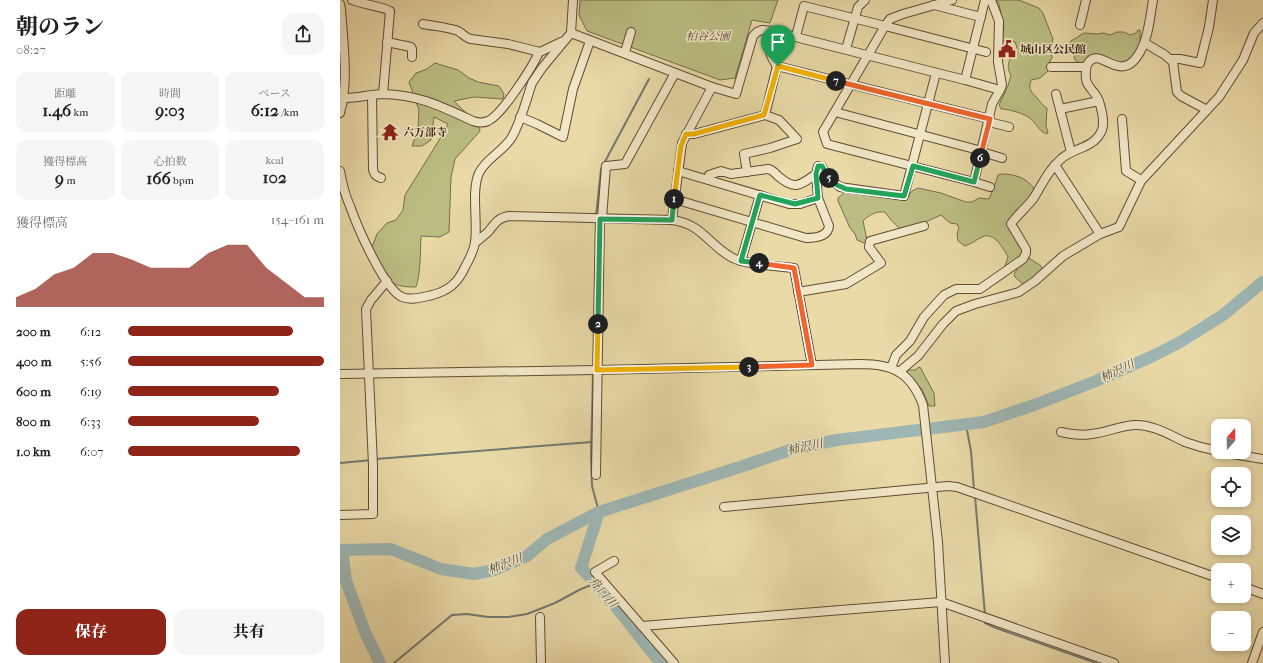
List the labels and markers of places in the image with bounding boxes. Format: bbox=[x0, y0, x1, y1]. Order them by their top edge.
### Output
pin bbox=[761, 25, 795, 66]
public building icon: 城山区公民館 bbox=[997, 39, 1017, 59]
place label: 城山区公民館 bbox=[1020, 43, 1086, 56]
pin: 7 bbox=[826, 71, 846, 91]
temple icon: 六万部寺 bbox=[380, 122, 400, 142]
place label: 六万部寺 bbox=[403, 126, 447, 139]
pin: 6 bbox=[970, 148, 990, 168]
pin: 5 bbox=[819, 168, 839, 188]
pin: 1 bbox=[664, 189, 684, 209]
pin: 4 bbox=[749, 253, 769, 273]
pin: 2 bbox=[588, 314, 608, 334]
pin: 3 bbox=[739, 357, 759, 377]

